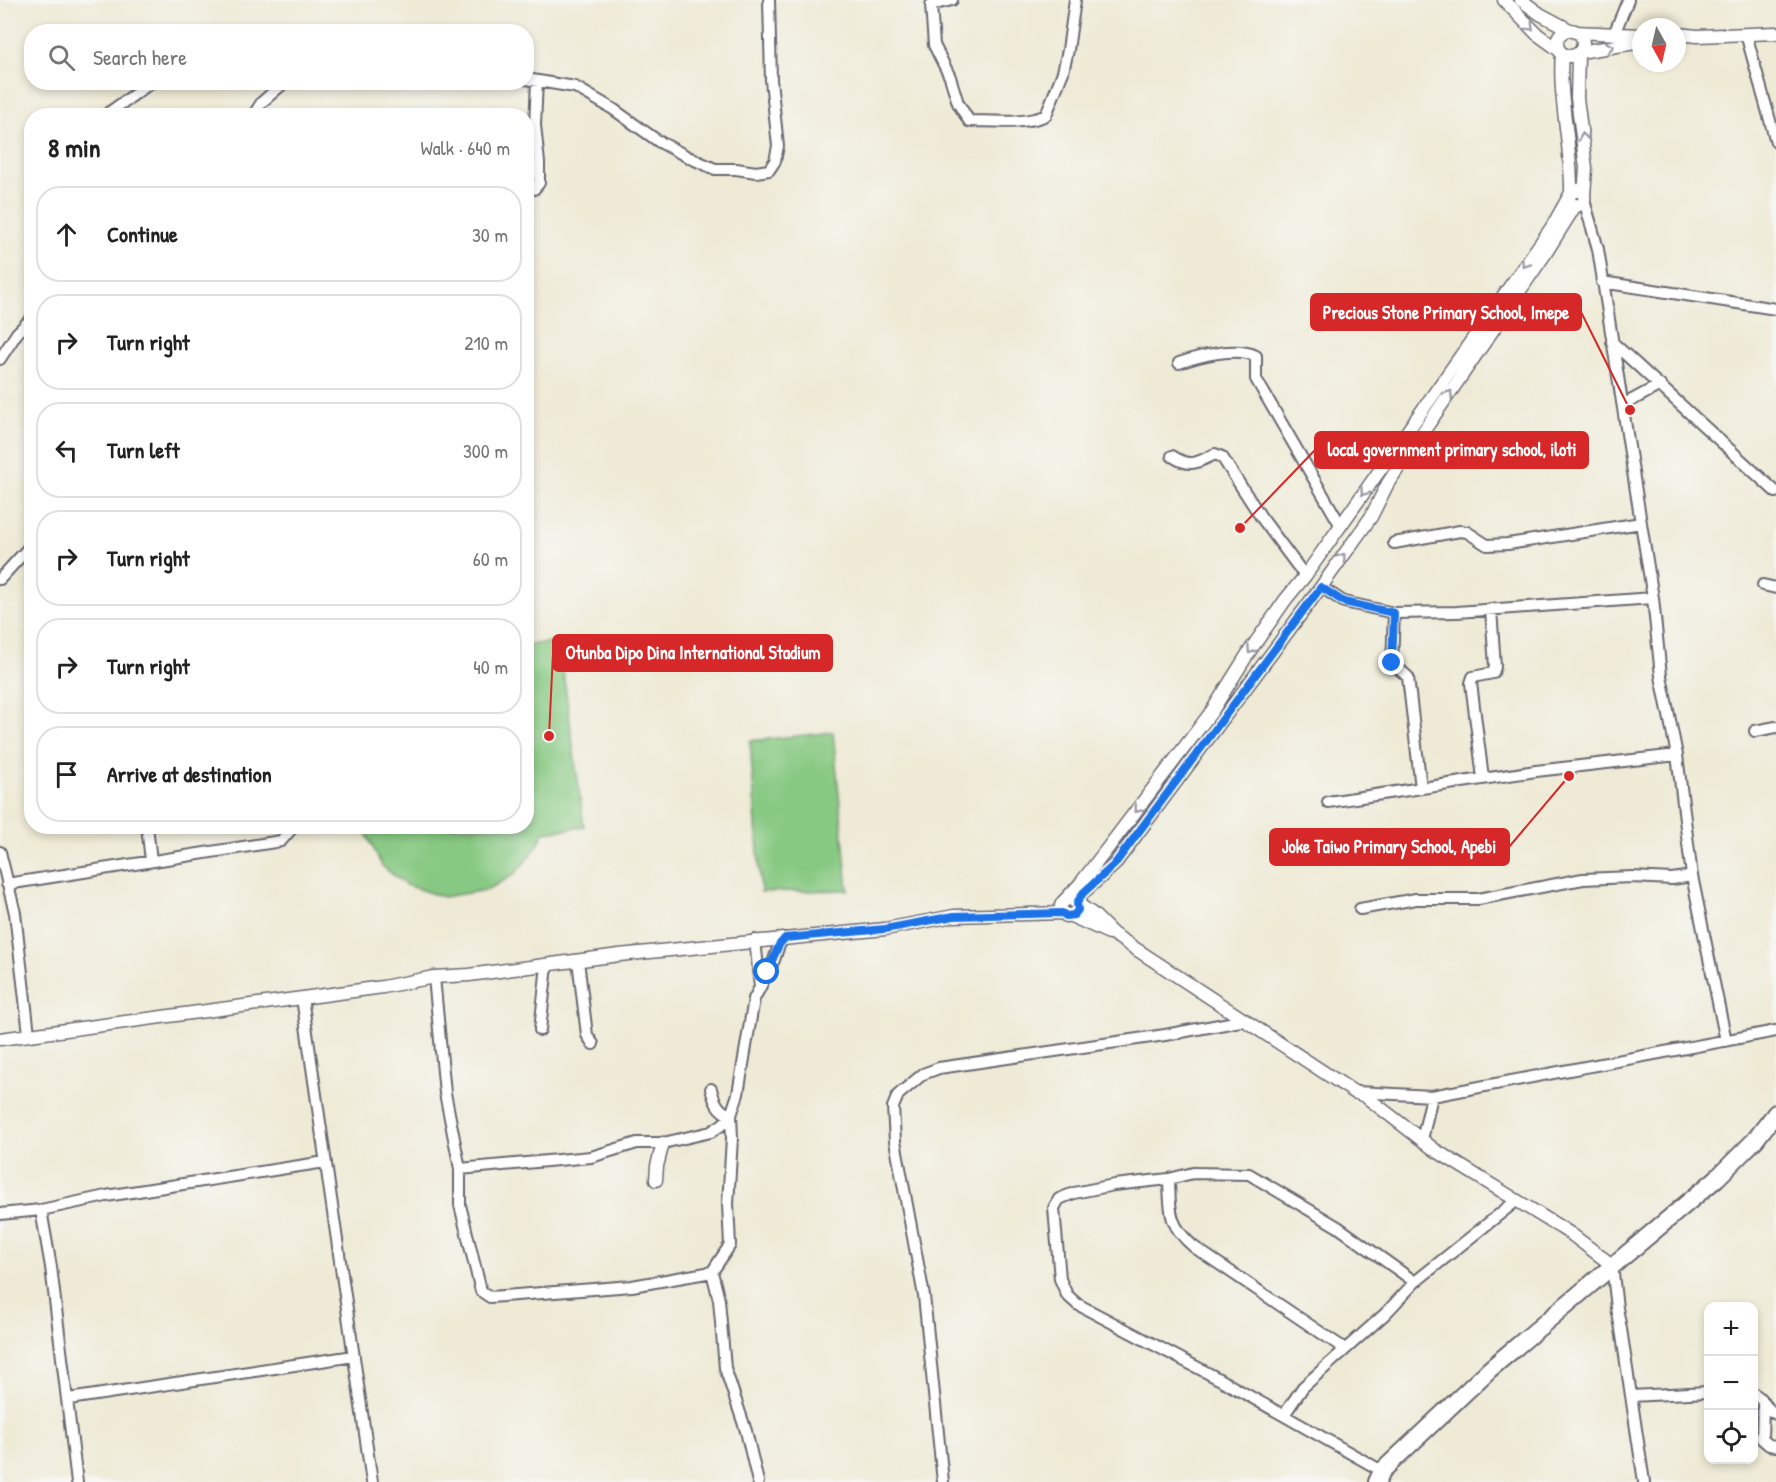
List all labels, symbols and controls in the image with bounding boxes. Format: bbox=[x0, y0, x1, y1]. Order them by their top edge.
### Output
north arrow bbox=[1632, 18, 1686, 72]
one-way arrow bbox=[1522, 19, 1533, 30]
search box bbox=[24, 24, 534, 90]
icon: search bbox=[45, 41, 78, 74]
one-way arrow bbox=[1606, 41, 1615, 53]
text: Search here bbox=[93, 42, 187, 72]
text: 8 min bbox=[48, 130, 101, 165]
one-way arrow bbox=[1577, 132, 1590, 141]
text: Walk · 640 m bbox=[420, 134, 510, 161]
icon: ahead bbox=[50, 218, 83, 251]
text: Continue bbox=[107, 219, 178, 249]
text: 30 m bbox=[472, 221, 508, 248]
one-way arrow bbox=[1521, 258, 1532, 269]
callout: Precious Stone Primary School, Imepe bbox=[1311, 294, 1581, 330]
text: Precious Stone Primary School, Imepe bbox=[1323, 300, 1570, 326]
icon: right bbox=[50, 326, 83, 359]
text: Turn right bbox=[107, 327, 190, 357]
text: 210 m bbox=[464, 329, 508, 356]
one-way arrow bbox=[1442, 390, 1453, 401]
callout: local government primary school, iloti bbox=[1315, 432, 1588, 468]
icon: left bbox=[50, 434, 83, 467]
text: Turn left bbox=[107, 435, 180, 465]
text: 300 m bbox=[463, 437, 508, 464]
text: local government primary school, iloti bbox=[1327, 437, 1577, 463]
one-way arrow bbox=[1360, 486, 1371, 497]
icon: right bbox=[50, 542, 83, 575]
text: Turn right bbox=[107, 543, 190, 573]
text: 60 m bbox=[473, 545, 508, 572]
one-way arrow bbox=[1335, 553, 1346, 564]
callout: Otunba Dipo Dina International Stadium bbox=[553, 635, 832, 671]
text: Otunba Dipo Dina International Stadium bbox=[565, 640, 821, 666]
one-way arrow bbox=[1247, 644, 1258, 655]
route end bbox=[1378, 649, 1404, 675]
icon: right bbox=[50, 650, 83, 683]
text: Turn right bbox=[107, 651, 190, 681]
text: 40 m bbox=[473, 653, 508, 680]
icon: arrive bbox=[50, 758, 83, 791]
text: Arrive at destination bbox=[107, 759, 272, 789]
one-way arrow bbox=[1134, 803, 1145, 814]
callout: Joke Taiwo Primary School, Apebi bbox=[1270, 829, 1509, 865]
text: Joke Taiwo Primary School, Apebi bbox=[1282, 834, 1496, 860]
route start bbox=[753, 958, 779, 984]
map controls bbox=[1704, 1302, 1758, 1464]
button: + bbox=[1704, 1302, 1758, 1356]
button: − bbox=[1704, 1356, 1758, 1410]
button: locate bbox=[1704, 1410, 1758, 1464]

